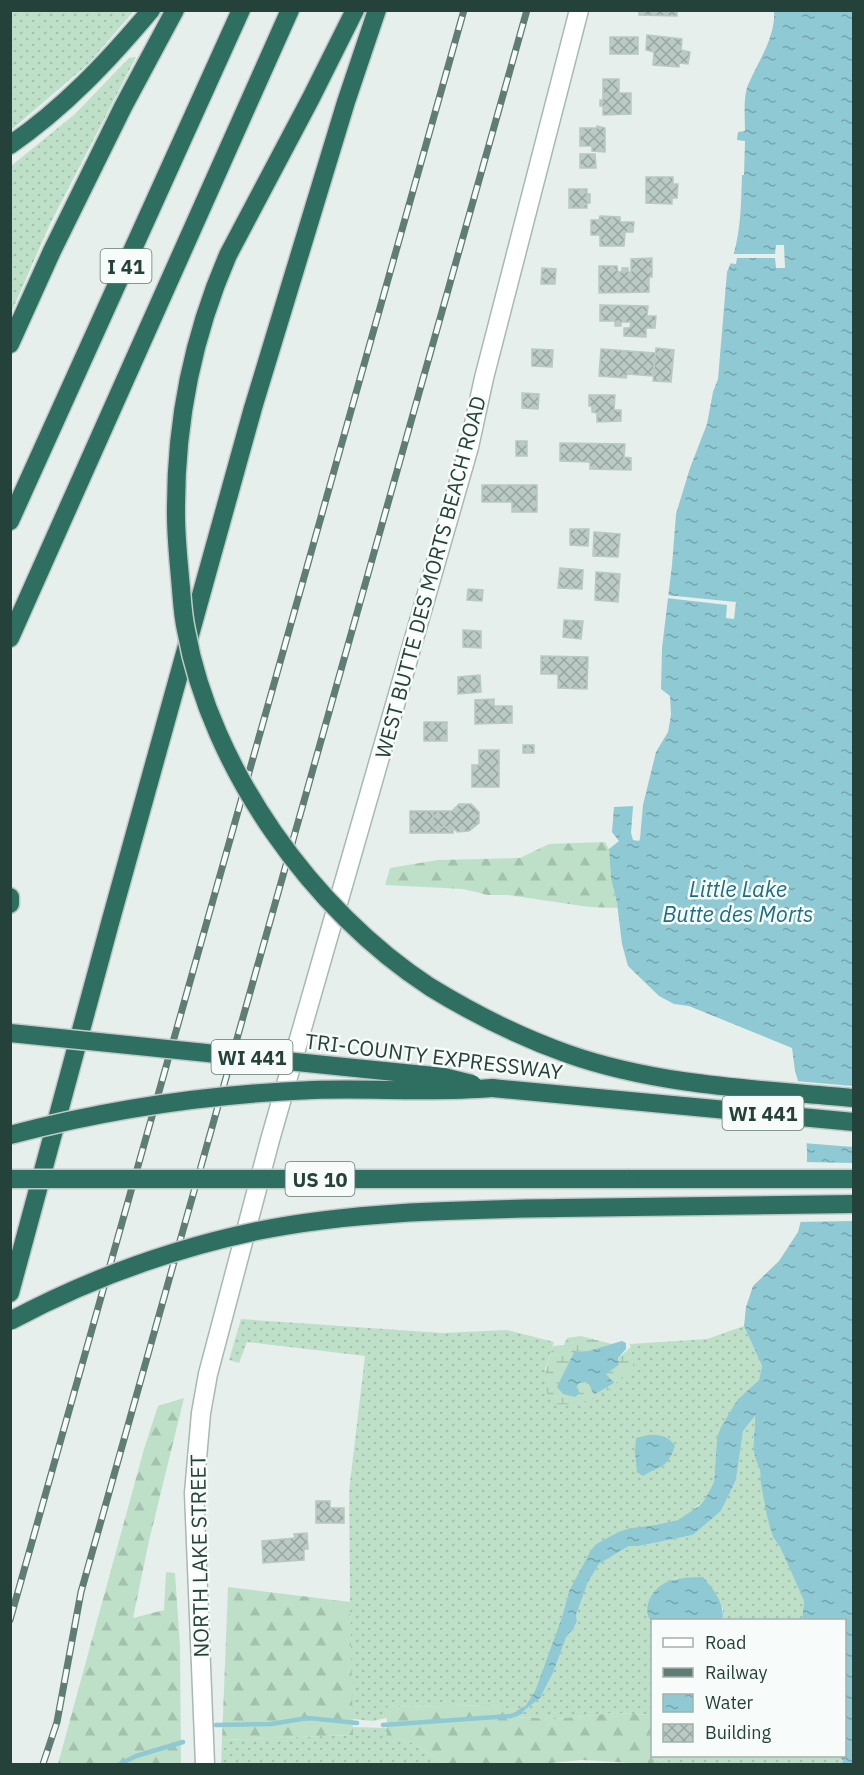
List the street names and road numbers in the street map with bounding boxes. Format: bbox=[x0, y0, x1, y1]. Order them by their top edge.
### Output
road number: I 41 bbox=[100, 249, 152, 283]
street label: WEST BUTTE DES MORTS BEACH ROAD bbox=[368, 393, 492, 761]
street label: TRI-COUNTY EXPRESSWAY bbox=[304, 1026, 565, 1086]
road number: WI 441 bbox=[212, 1040, 292, 1074]
road number: WI 441 bbox=[722, 1096, 804, 1130]
road number: US 10 bbox=[286, 1162, 354, 1196]
street label: NORTH LAKE STREET bbox=[183, 1454, 215, 1658]

